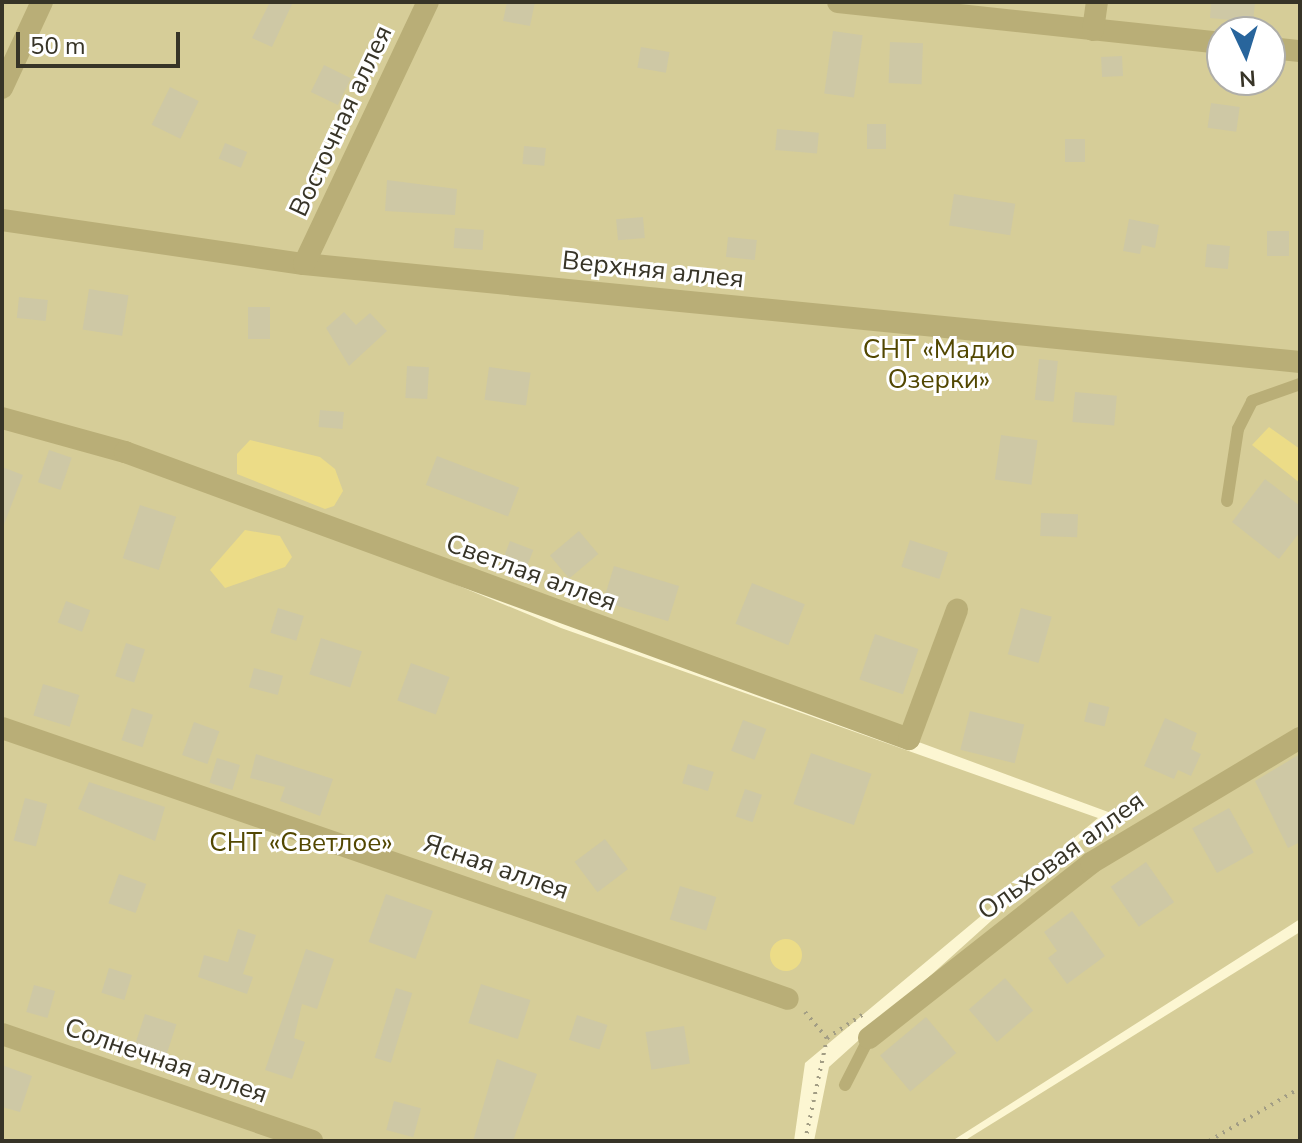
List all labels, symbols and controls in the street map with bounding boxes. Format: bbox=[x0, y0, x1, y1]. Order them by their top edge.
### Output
scale bar bbox=[20, 16, 184, 66]
north arrow bbox=[1206, 16, 1286, 96]
street label: Восточная аллея bbox=[283, 21, 399, 221]
text: 50 m bbox=[30, 30, 86, 62]
text: N bbox=[1238, 62, 1257, 93]
street label: Верхняя аллея bbox=[561, 245, 745, 295]
park label: СНТ «Мадио Озерки» bbox=[863, 334, 1015, 396]
street label: Светлая аллея bbox=[442, 528, 620, 618]
street label: Ольховая аллея bbox=[972, 785, 1150, 927]
park label: СНТ «Светлое» bbox=[209, 827, 393, 859]
street label: Ясная аллея bbox=[419, 828, 573, 906]
street label: Солнечная аллея bbox=[61, 1012, 271, 1110]

